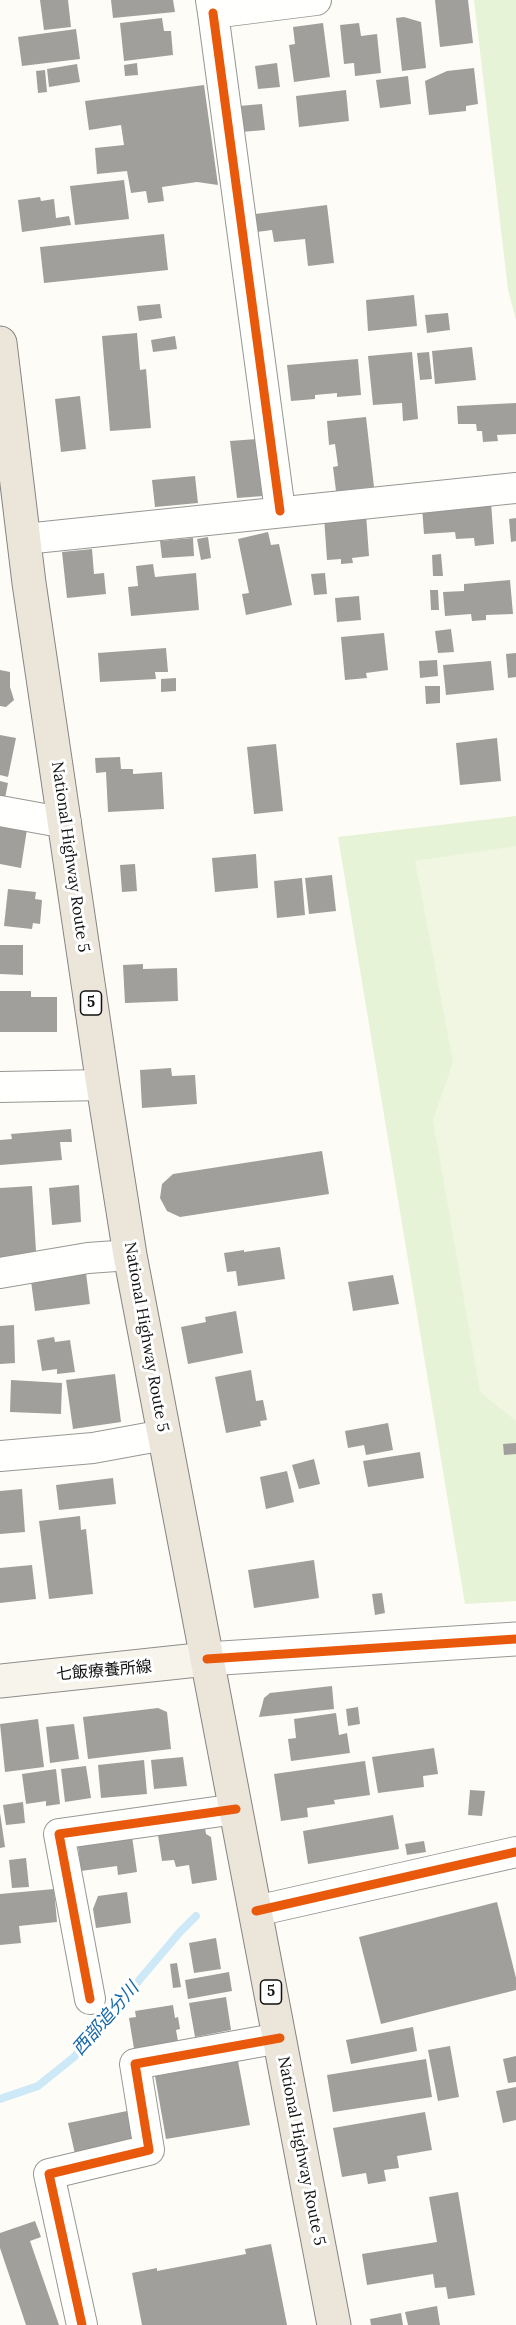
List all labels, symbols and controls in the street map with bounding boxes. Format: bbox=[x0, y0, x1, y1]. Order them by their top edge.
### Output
street label: National Highway Route 5 bbox=[47, 760, 93, 954]
road number: 5 bbox=[80, 991, 101, 1015]
street label: National Highway Route 5 bbox=[120, 1241, 172, 1433]
street label: 七飯療養所線 bbox=[55, 1657, 153, 1685]
water label: 西部追分川 bbox=[68, 1978, 144, 2060]
road number: 5 bbox=[260, 1980, 282, 2004]
street label: National Highway Route 5 bbox=[273, 2055, 329, 2247]

